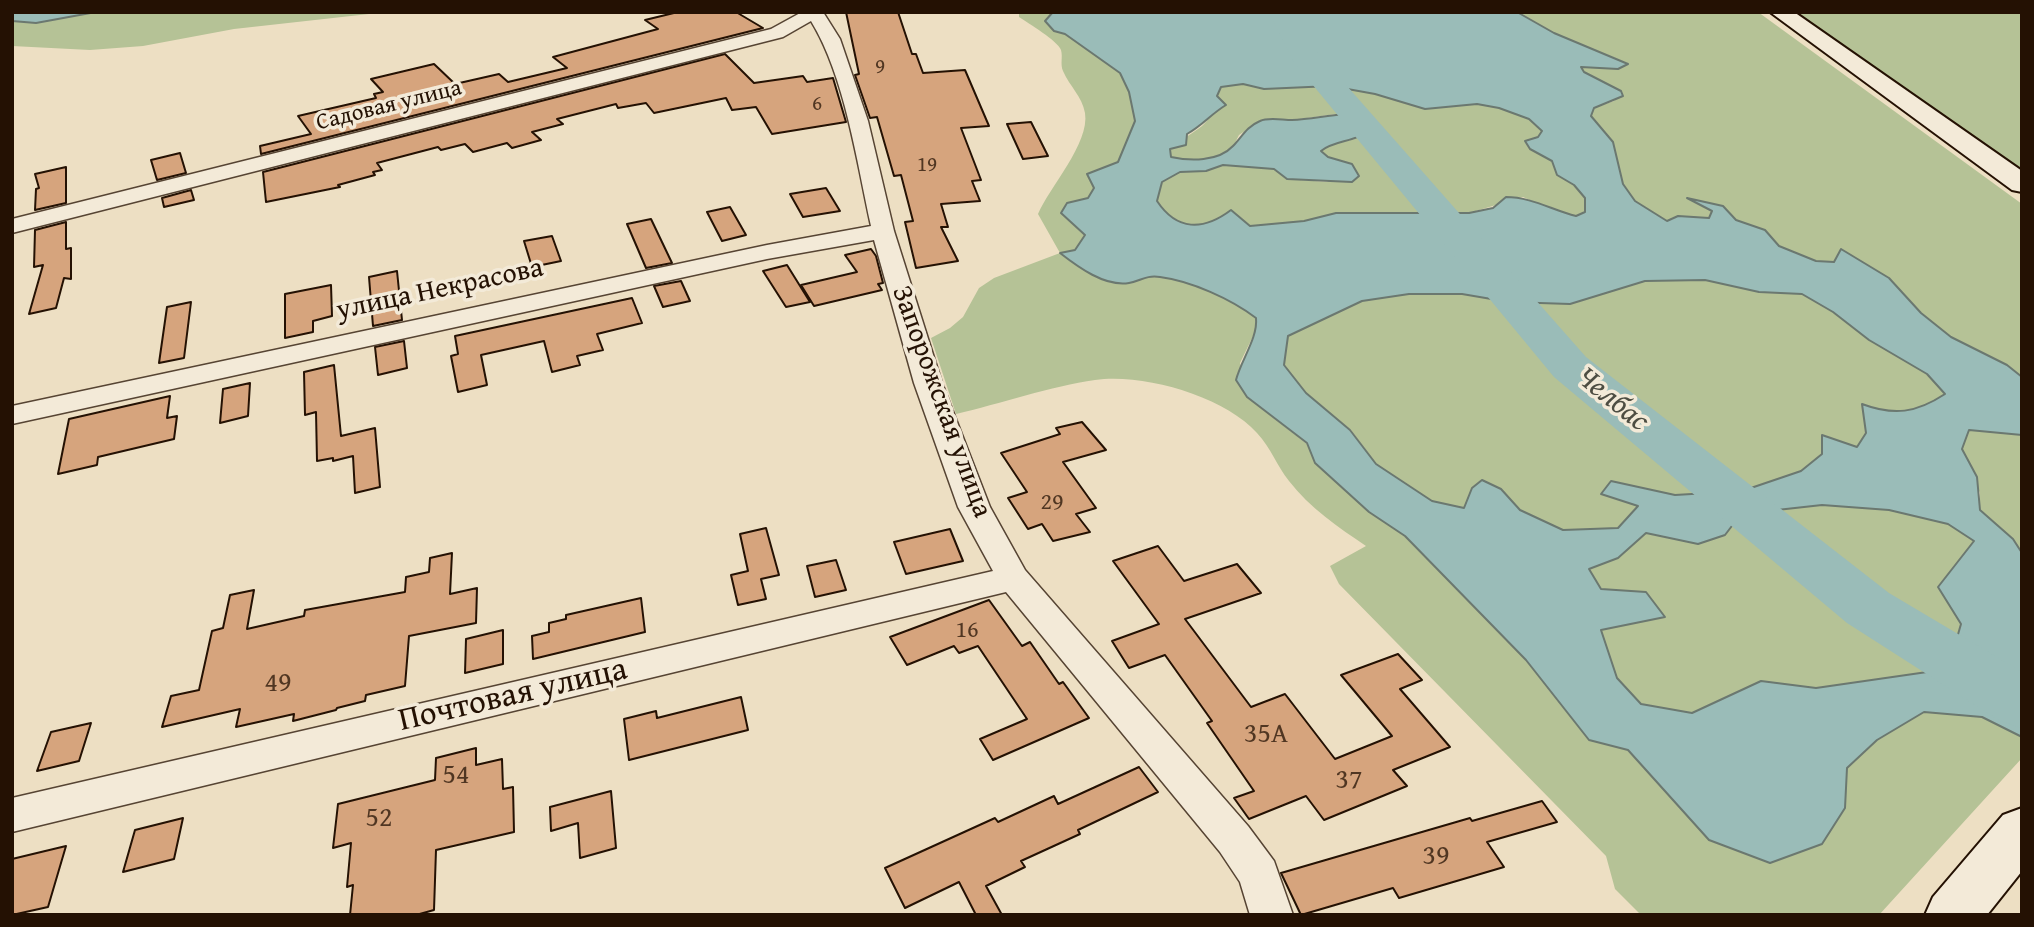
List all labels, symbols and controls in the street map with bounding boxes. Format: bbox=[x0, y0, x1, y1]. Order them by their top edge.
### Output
house number: 9 bbox=[875, 55, 885, 81]
street label: Садовая улица bbox=[314, 75, 464, 137]
house number: 6 bbox=[812, 92, 822, 118]
house number: 19 bbox=[917, 153, 937, 179]
street label: улица Некрасова bbox=[334, 252, 546, 328]
street label: Запорожская улица bbox=[883, 282, 999, 522]
water label: Челбас bbox=[1568, 360, 1656, 440]
house number: 29 bbox=[1040, 489, 1064, 517]
house number: 16 bbox=[955, 617, 979, 645]
street label: Почтовая улица bbox=[395, 650, 631, 742]
house number: 49 bbox=[265, 667, 291, 701]
house number: 35А bbox=[1244, 718, 1288, 752]
house number: 54 bbox=[443, 759, 469, 793]
house number: 37 bbox=[1336, 764, 1362, 798]
house number: 52 bbox=[366, 802, 392, 836]
house number: 39 bbox=[1423, 840, 1449, 874]

